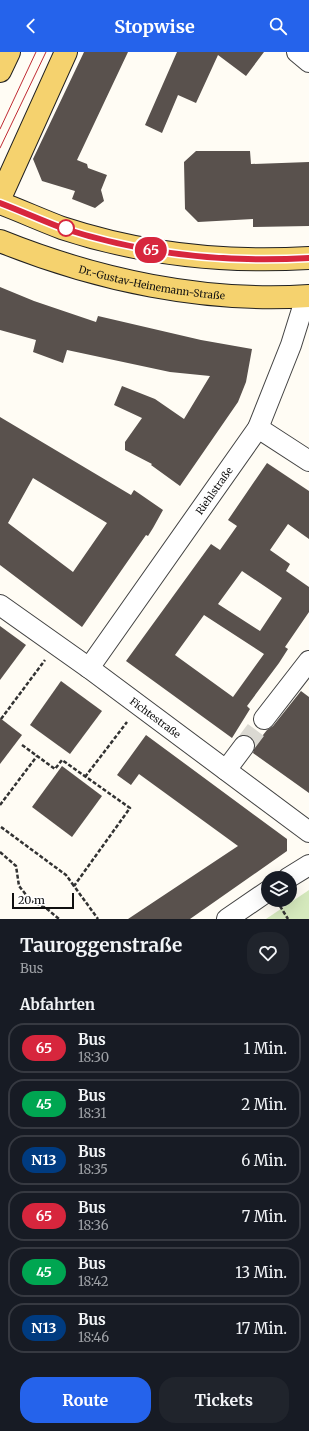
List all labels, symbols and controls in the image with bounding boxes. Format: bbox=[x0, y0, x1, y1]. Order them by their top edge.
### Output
icon: back bbox=[20, 15, 42, 37]
text: Stopwise bbox=[114, 15, 195, 38]
icon: search bbox=[267, 15, 289, 37]
unlabelled marker bbox=[57, 219, 75, 237]
line badge: 65 bbox=[133, 237, 169, 263]
text: 65 bbox=[143, 241, 159, 259]
street label: Dr.-Gustav-Heinemann-Straße bbox=[77, 263, 225, 302]
street label: Riehlstraße bbox=[193, 464, 236, 517]
street label: Fichtestraße bbox=[127, 695, 183, 741]
map controls bbox=[261, 871, 297, 907]
button: layers bbox=[261, 871, 297, 907]
scale bar bbox=[12, 891, 74, 910]
text: 20 m bbox=[18, 893, 45, 907]
button: heart bbox=[247, 932, 289, 974]
text: Tauroggenstraße bbox=[20, 933, 182, 957]
text: Bus bbox=[20, 960, 43, 977]
text: Abfahrten bbox=[20, 995, 95, 1014]
text: Bus bbox=[78, 1030, 106, 1049]
text: 65 bbox=[36, 1039, 52, 1057]
text: 1 Min. bbox=[243, 1039, 287, 1058]
text: 18:30 bbox=[78, 1049, 109, 1066]
text: Bus bbox=[78, 1086, 106, 1105]
text: 45 bbox=[36, 1095, 52, 1113]
text: 2 Min. bbox=[241, 1095, 287, 1114]
text: 18:31 bbox=[78, 1105, 106, 1122]
text: Bus bbox=[78, 1142, 106, 1161]
text: N13 bbox=[31, 1151, 57, 1169]
text: 6 Min. bbox=[241, 1151, 287, 1170]
text: 18:35 bbox=[78, 1161, 108, 1178]
text: Bus bbox=[78, 1198, 106, 1217]
text: 65 bbox=[36, 1207, 52, 1225]
text: 7 Min. bbox=[242, 1207, 287, 1226]
text: 18:36 bbox=[78, 1217, 109, 1234]
text: Bus bbox=[78, 1254, 106, 1273]
text: 45 bbox=[36, 1263, 52, 1281]
text: 13 Min. bbox=[235, 1263, 287, 1282]
text: 18:42 bbox=[78, 1273, 108, 1290]
text: Bus bbox=[78, 1310, 106, 1329]
text: N13 bbox=[31, 1319, 57, 1337]
text: 17 Min. bbox=[236, 1319, 287, 1338]
text: 18:46 bbox=[78, 1329, 109, 1346]
button: Route bbox=[20, 1377, 151, 1423]
button: Tickets bbox=[159, 1377, 289, 1423]

